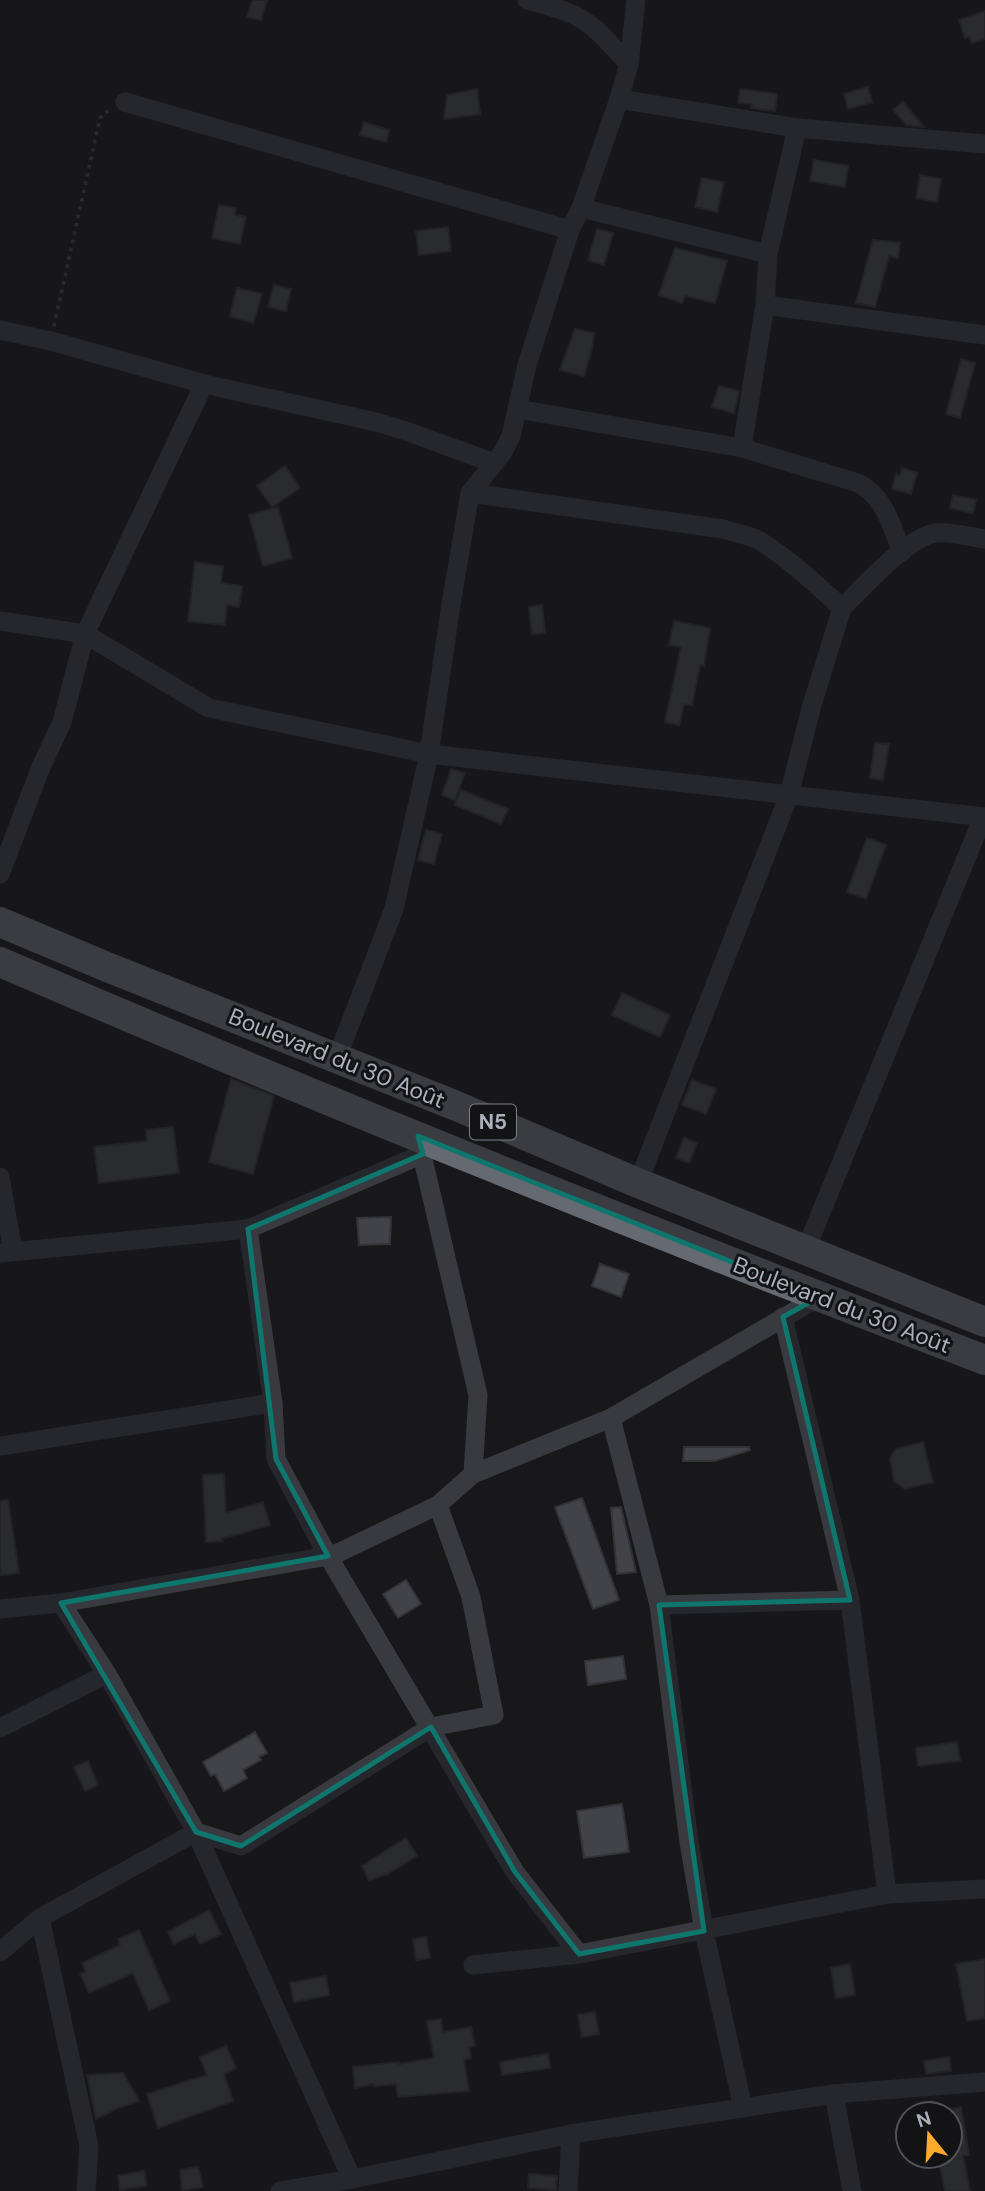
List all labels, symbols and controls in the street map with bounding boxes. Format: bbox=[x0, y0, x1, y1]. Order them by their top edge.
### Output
street label: Boulevard du 30 Août bbox=[224, 1001, 450, 1115]
road number: N5 bbox=[470, 1104, 516, 1140]
street label: Boulevard du 30 Août bbox=[729, 1250, 955, 1360]
north arrow bbox=[894, 2100, 964, 2170]
text: N bbox=[913, 2105, 934, 2133]

